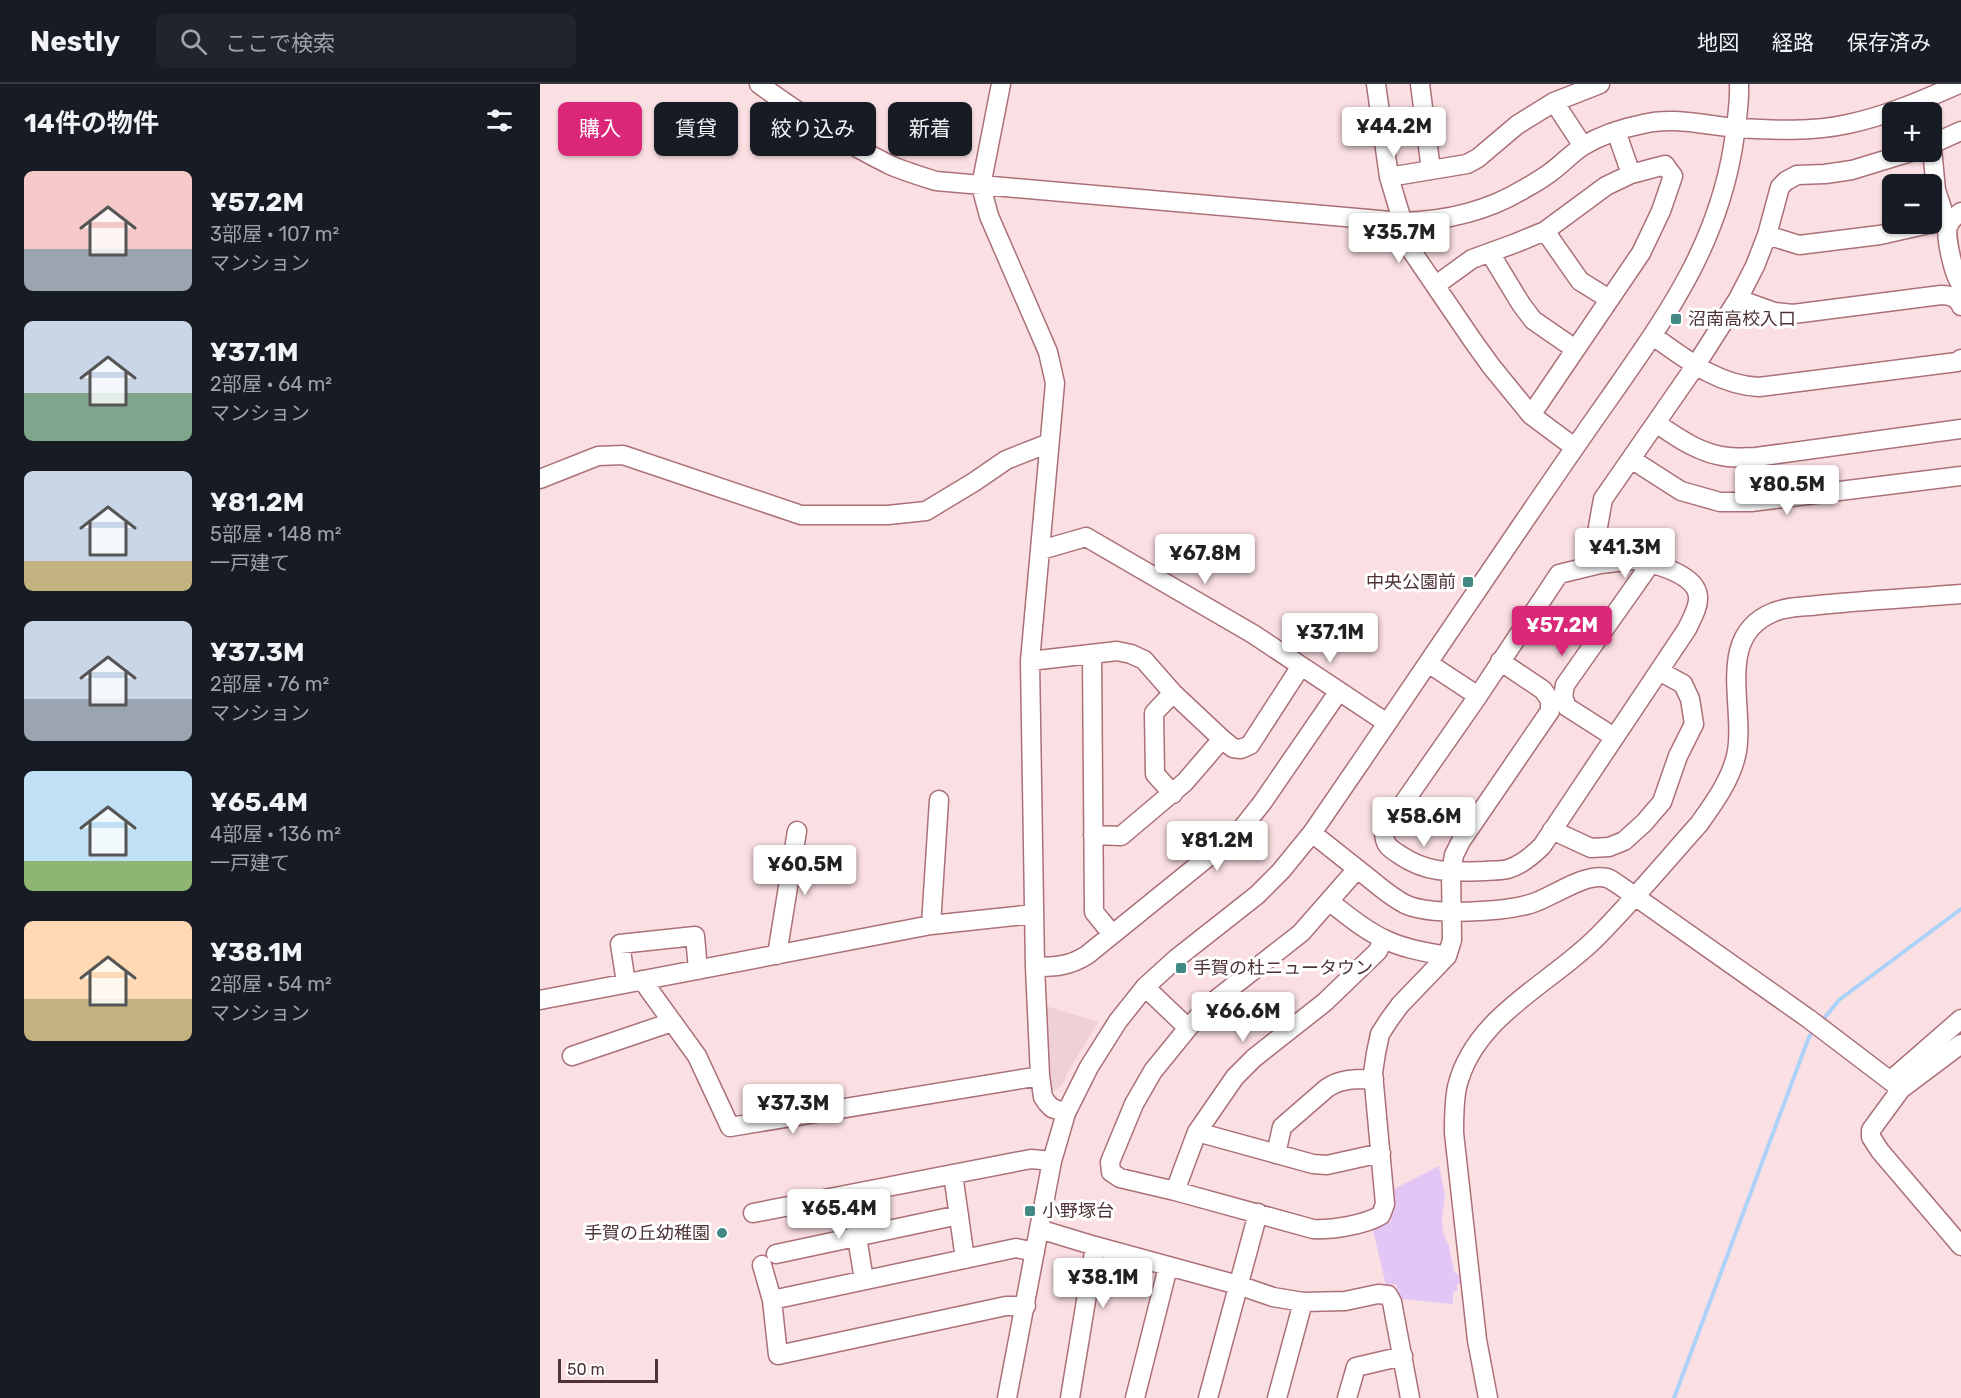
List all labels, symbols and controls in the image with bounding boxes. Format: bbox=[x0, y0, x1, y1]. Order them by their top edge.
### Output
search box bbox=[156, 14, 576, 68]
text: Nestly bbox=[30, 25, 120, 58]
icon: search bbox=[177, 25, 210, 58]
text: ここで検索 bbox=[225, 30, 335, 57]
text: 地図 bbox=[1697, 30, 1739, 55]
text: 経路 bbox=[1772, 30, 1814, 55]
text: 保存済み bbox=[1847, 30, 1931, 55]
chip: 購入 bbox=[558, 102, 642, 156]
chip: 賃貸 bbox=[654, 102, 738, 156]
chip: 絞り込み bbox=[750, 102, 876, 156]
chip: 新着 bbox=[888, 102, 972, 156]
map controls bbox=[1882, 102, 1942, 234]
button: + bbox=[1882, 102, 1942, 162]
icon: filters bbox=[483, 104, 516, 137]
pin: ¥44.2M bbox=[1345, 107, 1443, 158]
text: 14件の物件 bbox=[24, 108, 159, 139]
text: ¥44.2M bbox=[1356, 114, 1432, 138]
button: − bbox=[1882, 174, 1942, 234]
text: ¥57.2M bbox=[210, 187, 304, 218]
icon: home bbox=[72, 195, 144, 267]
pin: ¥35.7M bbox=[1350, 213, 1448, 264]
text: ¥35.7M bbox=[1363, 220, 1435, 244]
text: 3部屋 · 107 m² bbox=[210, 222, 339, 246]
text: マンション bbox=[210, 251, 310, 275]
place label: 沼南高校入口 bbox=[1688, 308, 1796, 330]
marker: 沼南高校入口 bbox=[1669, 312, 1683, 326]
text: ¥37.1M bbox=[210, 337, 299, 368]
icon: home bbox=[72, 345, 144, 417]
text: 2部屋 · 64 m² bbox=[210, 372, 332, 396]
text: マンション bbox=[210, 401, 310, 425]
pin: ¥80.5M bbox=[1738, 465, 1836, 516]
text: ¥80.5M bbox=[1749, 472, 1825, 496]
text: ¥81.2M bbox=[210, 487, 304, 518]
icon: home bbox=[72, 495, 144, 567]
text: 5部屋 · 148 m² bbox=[210, 522, 341, 546]
pin: ¥41.3M bbox=[1576, 528, 1674, 579]
pin: ¥67.8M bbox=[1156, 534, 1254, 585]
text: ¥41.3M bbox=[1589, 535, 1661, 559]
text: ¥67.8M bbox=[1169, 541, 1241, 565]
text: 一戸建て bbox=[210, 551, 290, 575]
place label: 中央公園前 bbox=[1366, 571, 1456, 593]
marker: 中央公園前 bbox=[1461, 575, 1475, 589]
pin: ¥57.2M bbox=[1513, 606, 1611, 657]
pin: ¥37.1M bbox=[1281, 613, 1379, 664]
text: ¥57.2M bbox=[1526, 613, 1598, 637]
text: ¥37.1M bbox=[1296, 620, 1364, 644]
text: ¥37.3M bbox=[210, 637, 305, 668]
icon: home bbox=[72, 645, 144, 717]
text: 2部屋 · 76 m² bbox=[210, 672, 329, 696]
text: マンション bbox=[210, 701, 310, 725]
text: ¥65.4M bbox=[210, 787, 308, 818]
icon: home bbox=[72, 795, 144, 867]
pin: ¥58.6M bbox=[1375, 797, 1473, 848]
text: ¥58.6M bbox=[1386, 804, 1462, 828]
pin: ¥81.2M bbox=[1168, 821, 1266, 872]
text: 4部屋 · 136 m² bbox=[210, 822, 341, 846]
text: ¥81.2M bbox=[1181, 828, 1253, 852]
pin: ¥60.5M bbox=[756, 845, 854, 896]
text: 一戸建て bbox=[210, 851, 290, 875]
text: ¥60.5M bbox=[767, 852, 843, 876]
text: ¥38.1M bbox=[210, 937, 303, 968]
icon: home bbox=[72, 945, 144, 1017]
place label: 手賀の杜ニュータウン bbox=[1193, 957, 1373, 979]
marker: 手賀の杜ニュータウン bbox=[1174, 961, 1188, 975]
text: 2部屋 · 54 m² bbox=[210, 972, 332, 996]
pin: ¥66.6M bbox=[1194, 992, 1292, 1043]
text: ¥66.6M bbox=[1206, 999, 1280, 1023]
text: マンション bbox=[210, 1001, 310, 1025]
pin: ¥37.3M bbox=[744, 1084, 842, 1135]
text: ¥37.3M bbox=[757, 1091, 829, 1115]
pin: ¥65.4M bbox=[790, 1189, 888, 1240]
text: ¥65.4M bbox=[801, 1196, 877, 1220]
place label: 小野塚台 bbox=[1042, 1200, 1114, 1222]
marker: 小野塚台 bbox=[1023, 1204, 1037, 1218]
place label: 手賀の丘幼稚園 bbox=[584, 1222, 710, 1244]
marker: 手賀の丘幼稚園 bbox=[715, 1226, 729, 1240]
pin: ¥38.1M bbox=[1054, 1258, 1152, 1309]
text: ¥38.1M bbox=[1067, 1265, 1139, 1289]
scale bar bbox=[558, 1356, 658, 1384]
text: 50 m bbox=[567, 1360, 605, 1379]

